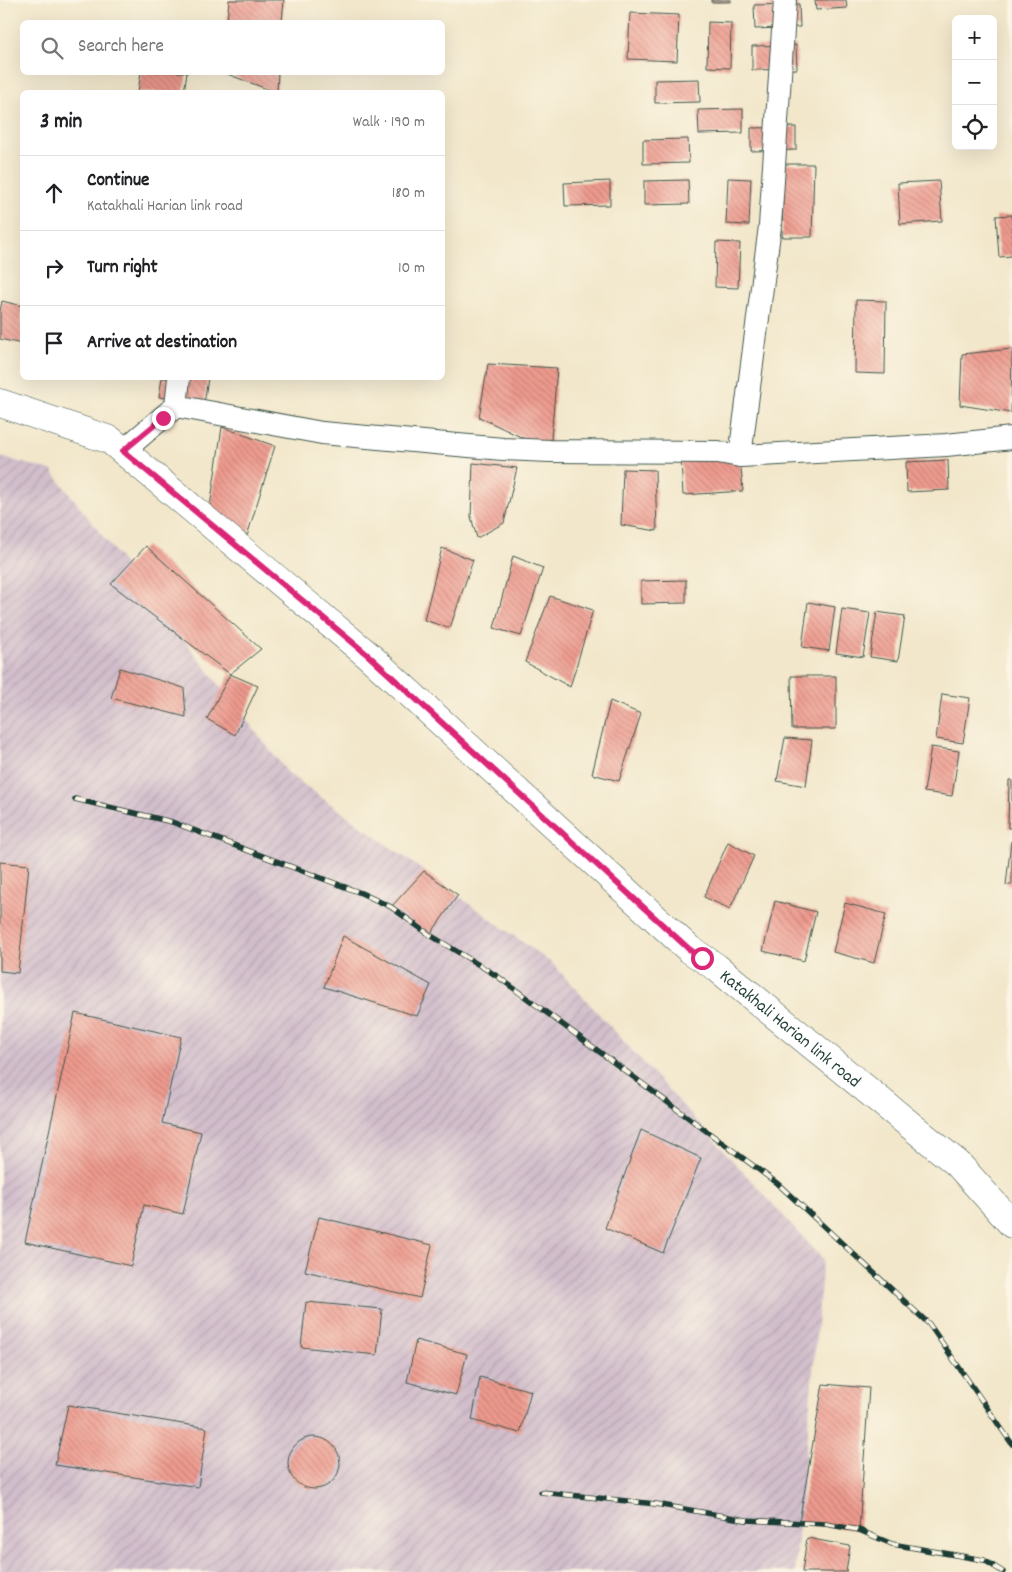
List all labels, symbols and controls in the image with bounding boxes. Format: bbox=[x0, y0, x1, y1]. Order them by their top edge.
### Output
map controls bbox=[952, 15, 997, 150]
button: + bbox=[952, 15, 997, 60]
search box bbox=[20, 20, 445, 75]
icon: search bbox=[38, 34, 66, 62]
text: Search here bbox=[78, 34, 164, 61]
button: − bbox=[952, 60, 997, 105]
button: locate bbox=[952, 105, 997, 150]
text: 3 min bbox=[40, 108, 82, 138]
text: Walk · 190 m bbox=[353, 111, 425, 134]
text: Continue bbox=[87, 168, 149, 195]
icon: ahead bbox=[40, 179, 68, 207]
text: 180 m bbox=[392, 182, 425, 205]
text: Katakhali Harian link road bbox=[87, 195, 243, 218]
icon: right bbox=[40, 254, 68, 282]
text: Turn right bbox=[87, 255, 158, 282]
text: 10 m bbox=[398, 257, 425, 280]
icon: arrive bbox=[40, 329, 68, 357]
text: Arrive at destination bbox=[87, 330, 237, 357]
route end bbox=[152, 407, 175, 430]
route start bbox=[691, 947, 714, 970]
street label: Katakhali Harian link road bbox=[713, 965, 865, 1095]

